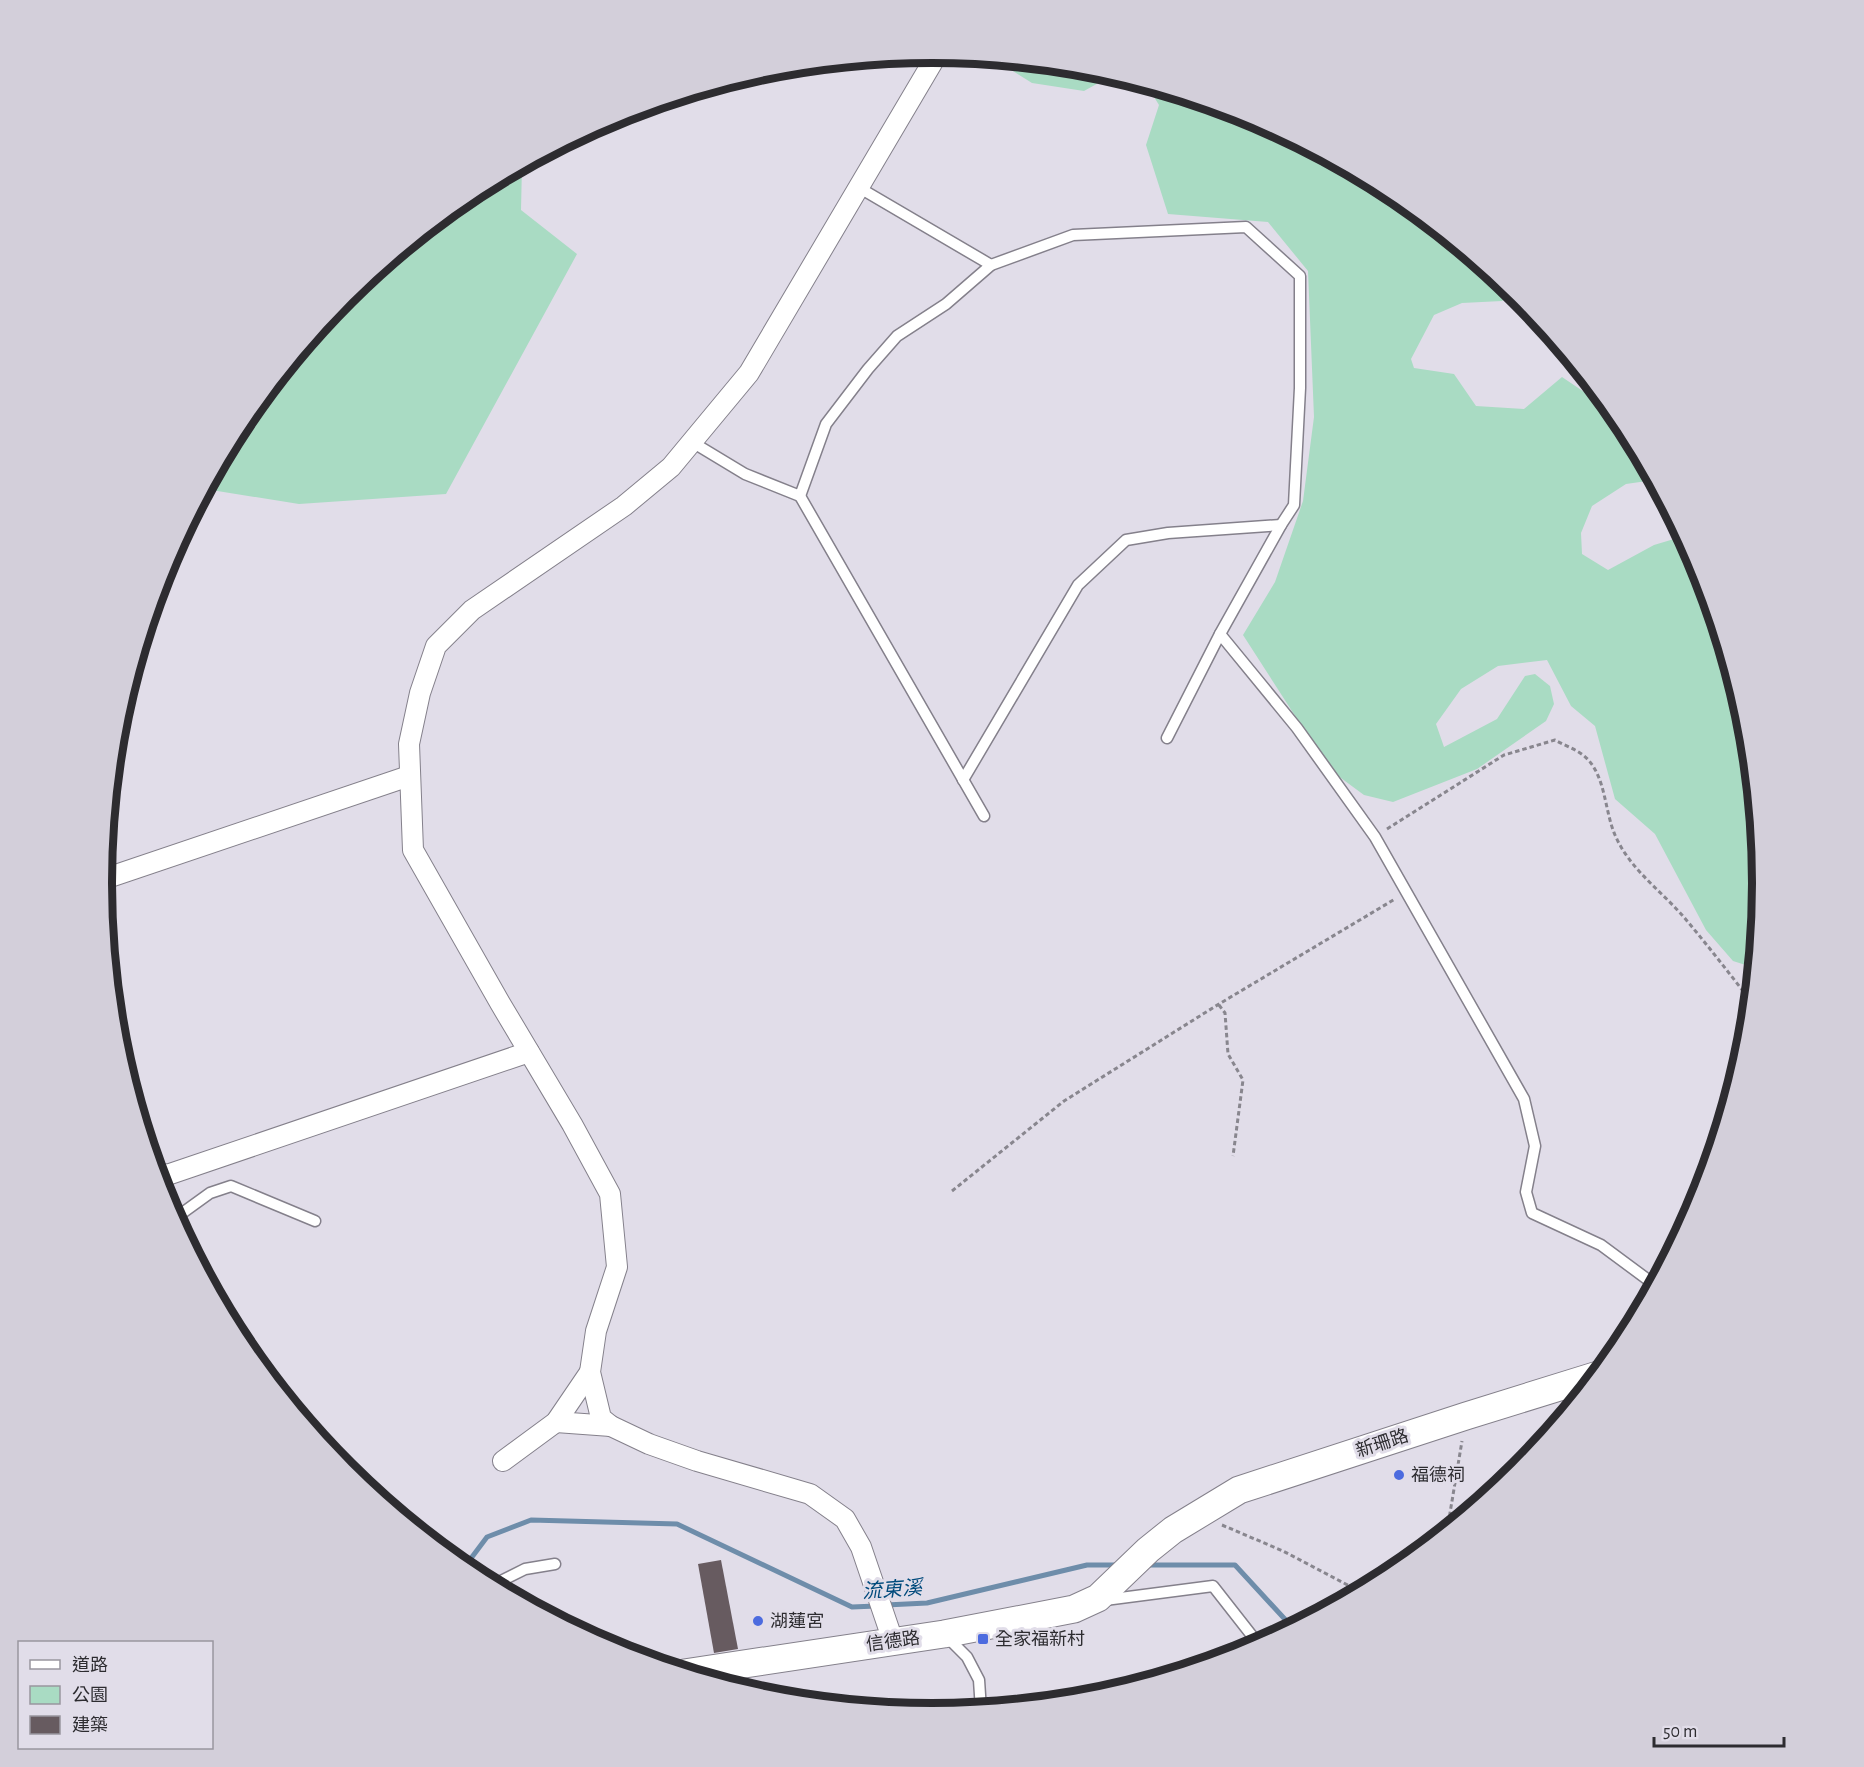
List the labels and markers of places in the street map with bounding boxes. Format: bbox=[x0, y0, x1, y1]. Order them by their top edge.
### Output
place label: 福德祠 bbox=[1411, 1465, 1465, 1485]
marker: 福德祠 bbox=[1392, 1468, 1406, 1482]
place label: 湖蓮宮 bbox=[770, 1611, 824, 1631]
marker: 湖蓮宮 bbox=[751, 1614, 765, 1628]
place label: 全家福新村 bbox=[995, 1629, 1085, 1649]
marker: 全家福新村 bbox=[976, 1632, 990, 1646]

